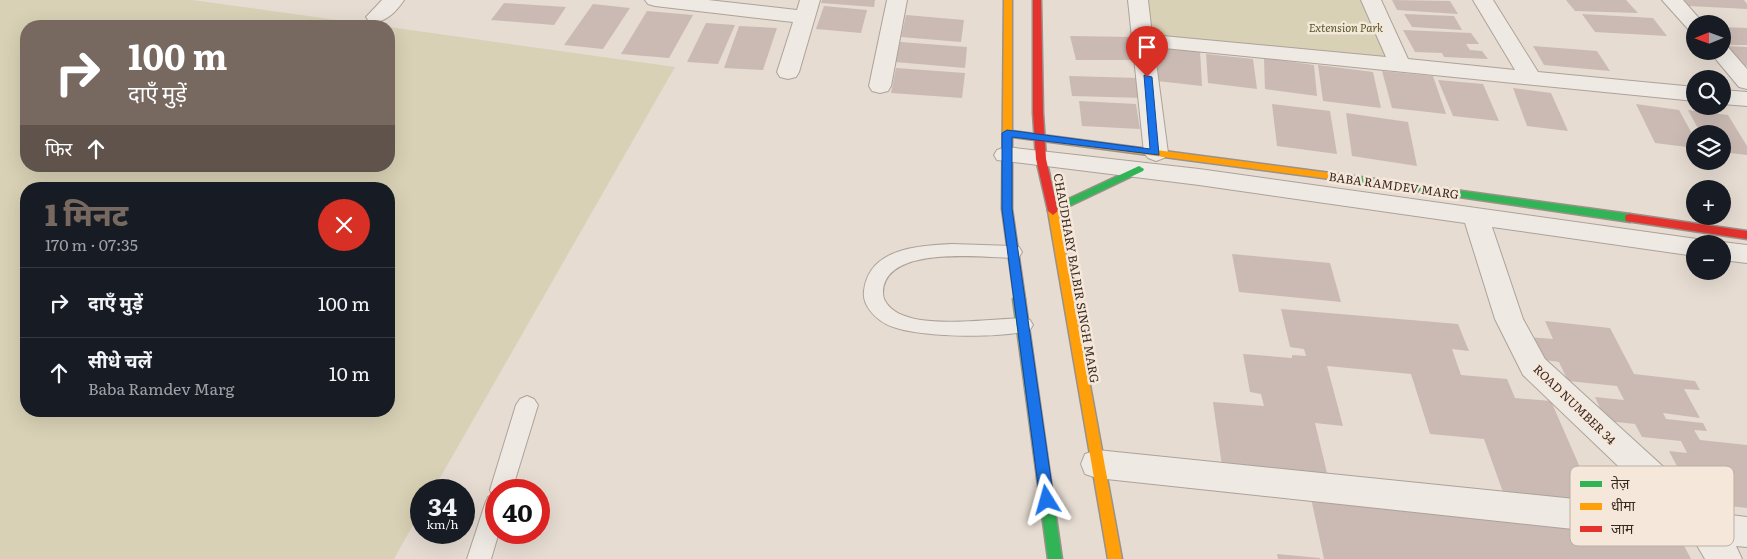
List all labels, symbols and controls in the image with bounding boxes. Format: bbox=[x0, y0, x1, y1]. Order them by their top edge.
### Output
north arrow bbox=[1686, 15, 1731, 60]
map controls bbox=[1686, 15, 1731, 280]
park label: Extension Park bbox=[1309, 19, 1383, 35]
pin bbox=[1126, 26, 1168, 77]
text: 100 m bbox=[128, 29, 228, 81]
icon: arrive bbox=[1133, 33, 1161, 61]
icon: right bbox=[45, 40, 110, 105]
button: search bbox=[1686, 70, 1731, 115]
text: दाएँ मुड़ें bbox=[128, 76, 187, 109]
button: layers bbox=[1686, 125, 1731, 170]
text: फिर bbox=[45, 134, 72, 162]
icon: ahead bbox=[82, 135, 110, 163]
street label: BABA RAMDEV MARG bbox=[1328, 167, 1460, 203]
street label: CHAUDHARY BALBIR SINGH MARG bbox=[1050, 172, 1104, 384]
button: + bbox=[1686, 180, 1731, 225]
text: 1 मिनट bbox=[45, 191, 128, 235]
button: close bbox=[318, 199, 370, 251]
text: 170 m · 07:35 bbox=[45, 232, 138, 256]
button: − bbox=[1686, 235, 1731, 280]
text: दाएँ मुड़ें bbox=[88, 288, 143, 316]
icon: right bbox=[45, 289, 73, 317]
text: 100 m bbox=[318, 289, 370, 317]
text: सीधे चलें bbox=[88, 346, 152, 374]
icon: ahead bbox=[45, 359, 73, 387]
text: 10 m bbox=[329, 359, 370, 387]
street label: ROAD NUMBER 34 bbox=[1530, 360, 1621, 448]
text: Baba Ramdev Marg bbox=[88, 376, 235, 400]
legend bbox=[1570, 466, 1734, 546]
position arrow bbox=[1020, 473, 1072, 525]
text: तेज़ bbox=[1611, 473, 1630, 493]
speed limit sign: 40 bbox=[485, 479, 550, 544]
text: 34 bbox=[428, 487, 457, 524]
text: धीमा bbox=[1611, 495, 1636, 515]
text: km/h bbox=[427, 515, 458, 533]
text: जाम bbox=[1611, 518, 1634, 538]

